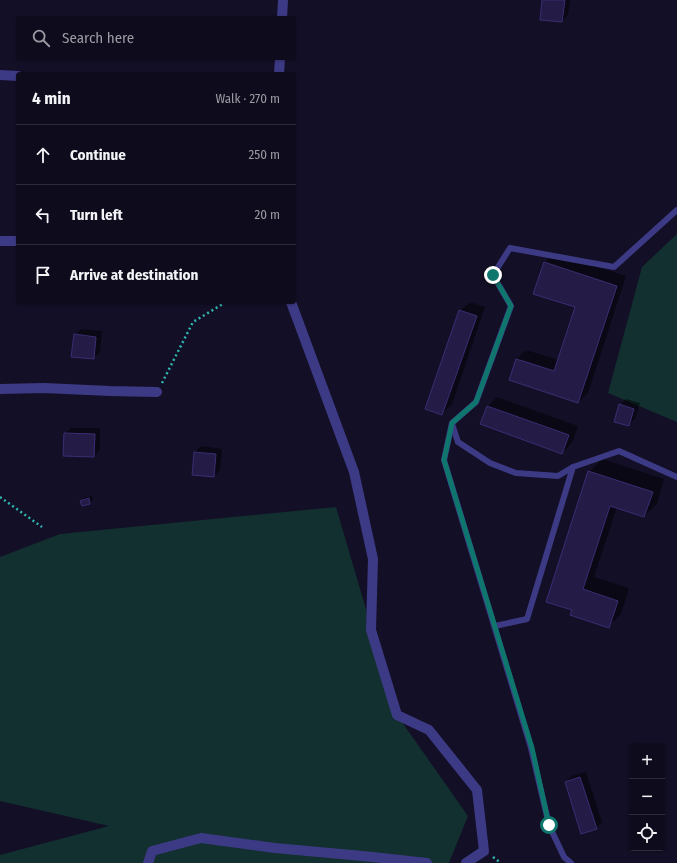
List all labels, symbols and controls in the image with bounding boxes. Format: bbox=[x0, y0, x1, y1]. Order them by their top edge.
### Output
search box bbox=[16, 16, 296, 60]
icon: search bbox=[30, 27, 52, 49]
text: Search here bbox=[62, 29, 134, 47]
text: 4 min bbox=[32, 88, 71, 109]
text: Walk · 270 m bbox=[215, 91, 280, 106]
icon: ahead bbox=[32, 144, 54, 166]
text: Continue bbox=[70, 146, 126, 164]
text: 250 m bbox=[248, 147, 280, 162]
icon: left bbox=[32, 204, 54, 226]
text: Turn left bbox=[70, 206, 123, 224]
text: 20 m bbox=[254, 207, 280, 222]
icon: arrive bbox=[32, 264, 54, 286]
text: Arrive at destination bbox=[70, 266, 198, 284]
route end bbox=[484, 266, 502, 284]
map controls bbox=[629, 743, 665, 851]
button: + bbox=[629, 743, 665, 779]
button: − bbox=[629, 779, 665, 815]
button: locate bbox=[629, 815, 665, 851]
route start bbox=[540, 816, 558, 834]

